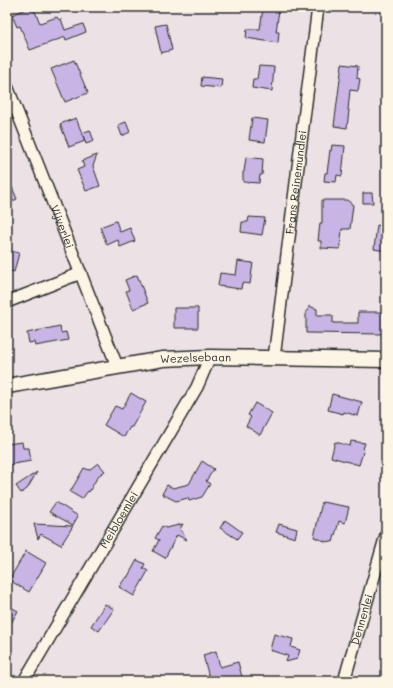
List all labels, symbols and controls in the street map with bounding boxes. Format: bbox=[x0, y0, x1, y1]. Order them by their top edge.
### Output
street label: Frans Reinemundlei bbox=[282, 129, 309, 235]
street label: Vijverlei bbox=[47, 203, 78, 250]
street label: Wezelsebaan bbox=[160, 349, 231, 366]
street label: Meibloemlei bbox=[96, 488, 141, 551]
street label: Dennenlei bbox=[347, 592, 376, 647]

